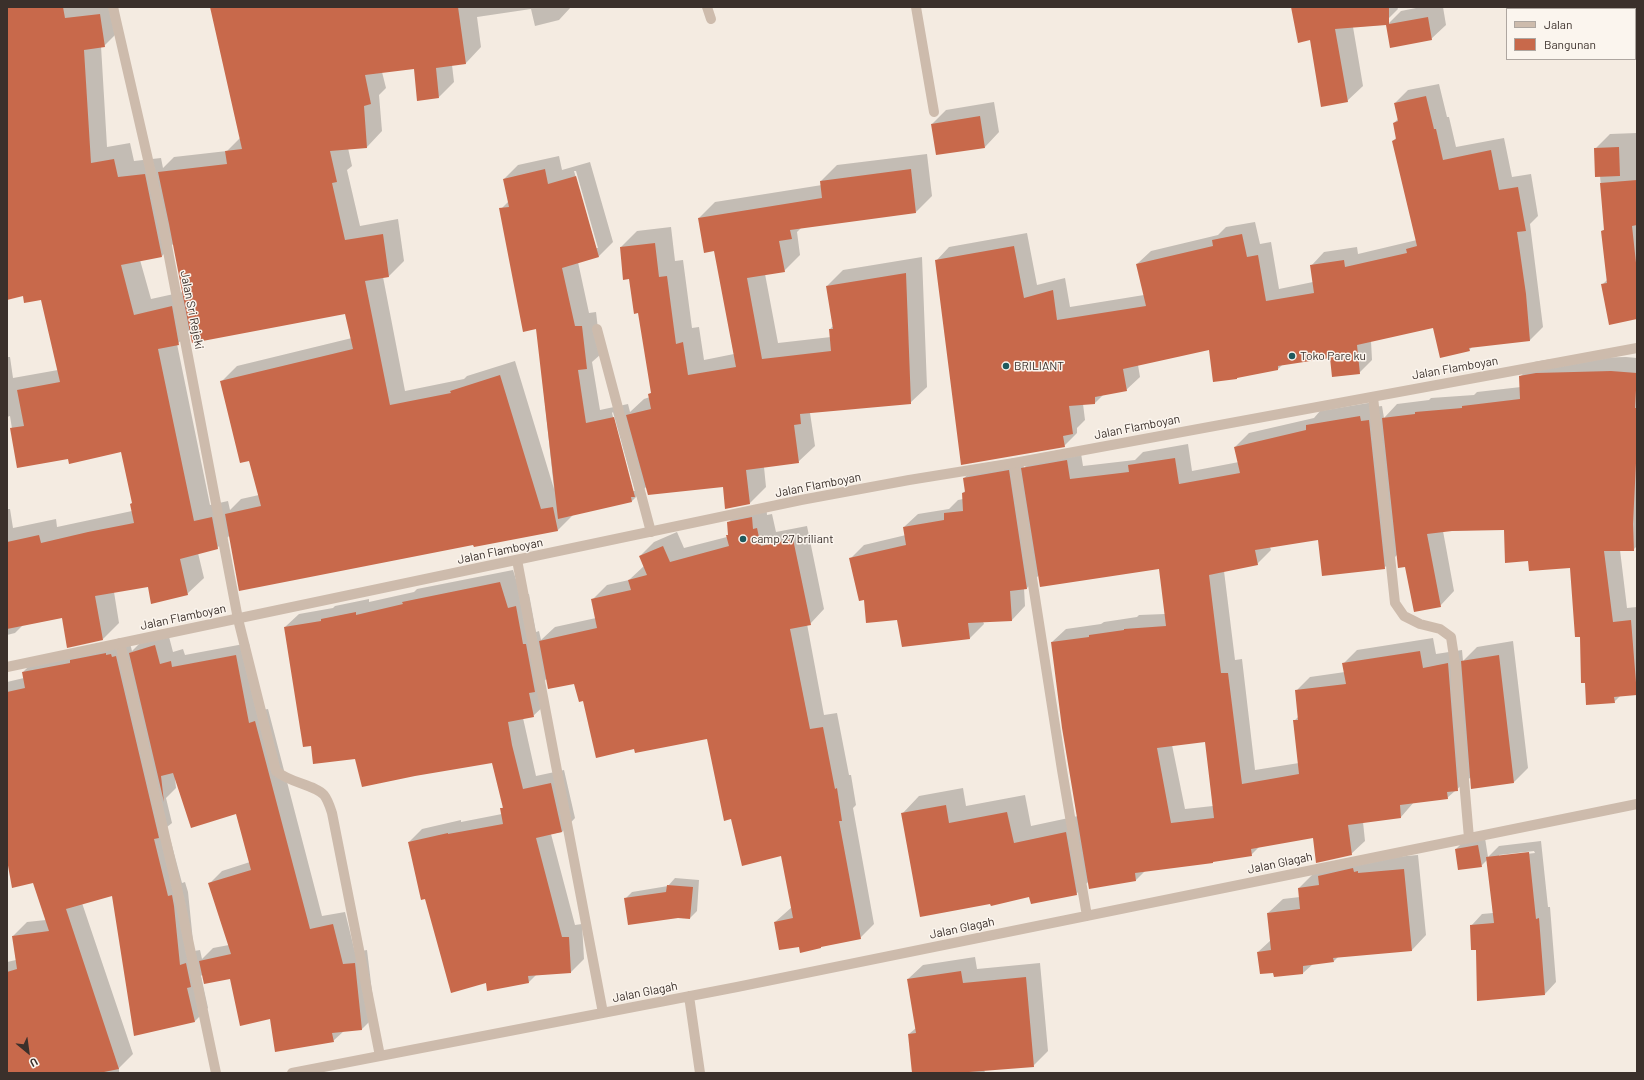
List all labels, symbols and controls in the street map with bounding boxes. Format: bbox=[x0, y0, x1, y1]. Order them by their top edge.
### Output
legend bbox=[1506, 8, 1636, 60]
text: Jalan bbox=[1544, 17, 1572, 31]
text: Bangunan bbox=[1544, 37, 1596, 51]
street label: Jalan Sri Rejeki bbox=[177, 269, 207, 351]
place label: Toko Pare ku bbox=[1300, 349, 1366, 363]
marker: Toko Pare ku bbox=[1287, 351, 1297, 361]
street label: Jalan Flamboyan bbox=[1411, 353, 1499, 383]
place label: BRILIANT bbox=[1014, 359, 1064, 373]
marker: BRILIANT bbox=[1001, 361, 1011, 371]
street label: Jalan Flamboyan bbox=[1093, 412, 1181, 442]
street label: Jalan Flamboyan bbox=[774, 470, 862, 500]
place label: camp 27 briliant bbox=[751, 532, 834, 546]
marker: camp 27 briliant bbox=[738, 534, 748, 544]
street label: Jalan Flamboyan bbox=[456, 535, 544, 567]
street label: Jalan Flamboyan bbox=[139, 601, 227, 633]
street label: Jalan Glagah bbox=[1246, 849, 1314, 877]
street label: Jalan Glagah bbox=[928, 914, 996, 942]
street label: Jalan Glagah bbox=[611, 979, 679, 1005]
north arrow bbox=[8, 1032, 48, 1072]
text: U bbox=[28, 1056, 40, 1070]

